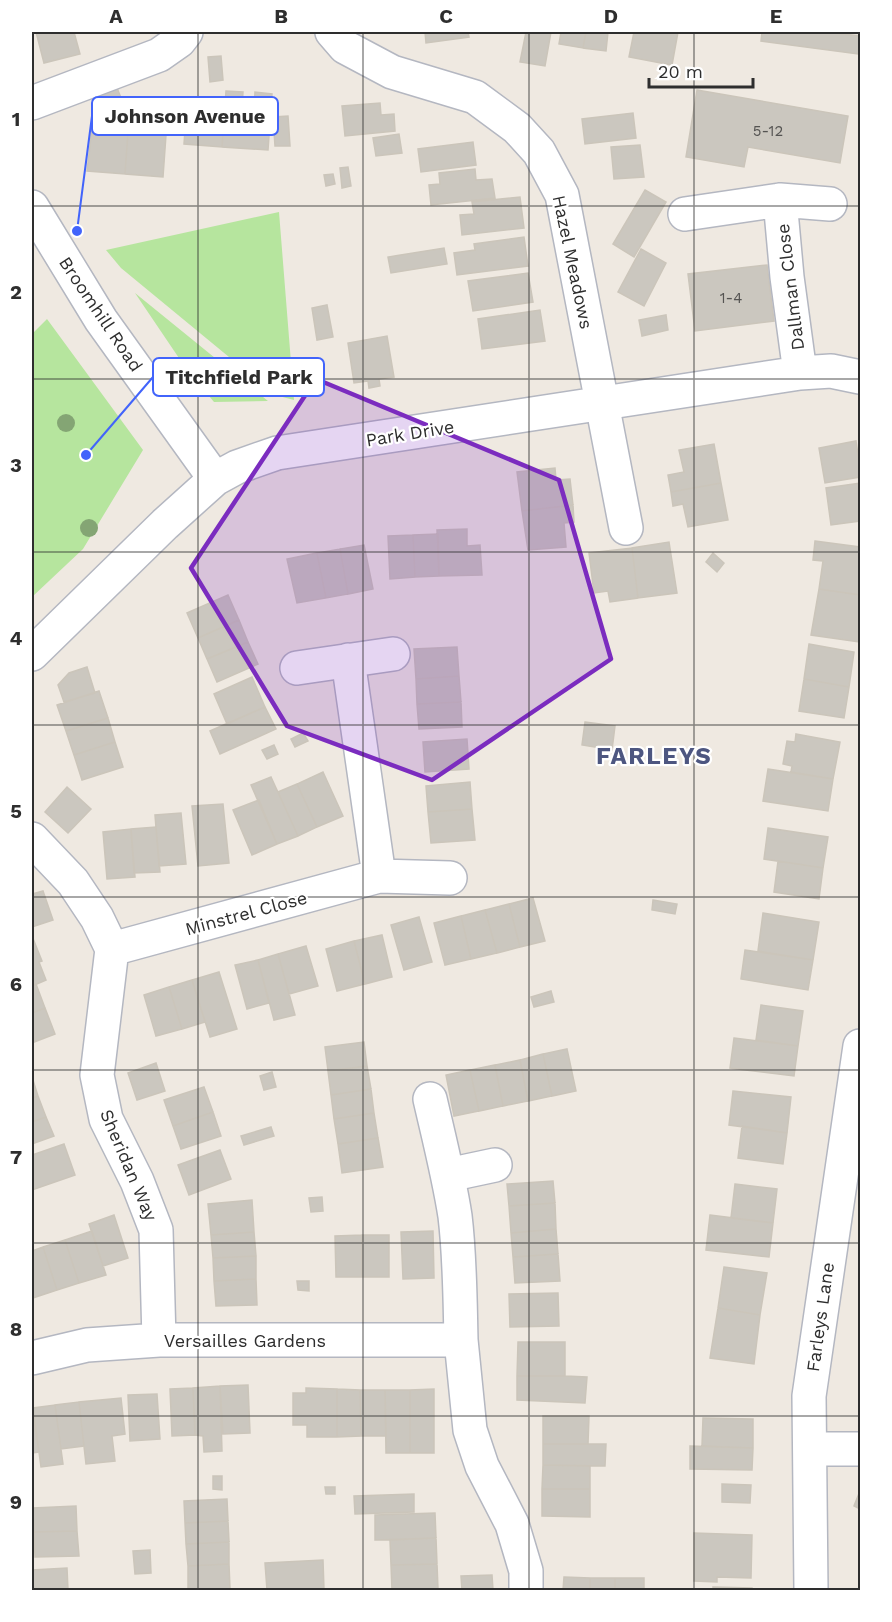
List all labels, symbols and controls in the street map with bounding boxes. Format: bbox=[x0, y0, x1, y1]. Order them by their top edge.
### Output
text: A bbox=[109, 4, 123, 28]
text: B bbox=[274, 4, 288, 28]
text: C bbox=[439, 4, 453, 28]
text: D bbox=[604, 4, 618, 28]
text: E bbox=[770, 4, 782, 28]
scale bar bbox=[649, 51, 752, 89]
text: 20 m bbox=[658, 61, 703, 82]
callout: Johnson Avenue bbox=[92, 97, 278, 135]
text: Johnson Avenue bbox=[105, 104, 265, 128]
text: 1 bbox=[12, 107, 20, 131]
house number: 5-12 bbox=[753, 122, 783, 140]
street label: Hazel Meadows bbox=[549, 193, 597, 331]
street label: Dallman Close bbox=[772, 223, 808, 351]
street label: Broomhill Road bbox=[55, 253, 147, 375]
text: 2 bbox=[10, 280, 22, 304]
house number: 1-4 bbox=[720, 289, 742, 307]
callout: Titchfield Park bbox=[153, 358, 324, 396]
text: Titchfield Park bbox=[165, 365, 313, 389]
street label: Park Drive bbox=[364, 416, 456, 450]
text: 3 bbox=[10, 453, 22, 477]
text: 4 bbox=[10, 626, 23, 650]
district label: FARLEYS bbox=[596, 742, 712, 770]
text: 5 bbox=[10, 799, 22, 823]
street label: Minstrel Close bbox=[183, 887, 309, 939]
text: 6 bbox=[10, 972, 22, 996]
street label: Sheridan Way bbox=[96, 1106, 162, 1225]
text: 7 bbox=[10, 1145, 22, 1169]
street label: Farleys Lane bbox=[802, 1261, 838, 1373]
text: 8 bbox=[10, 1317, 22, 1341]
street label: Versailles Gardens bbox=[164, 1330, 326, 1351]
text: 9 bbox=[10, 1490, 22, 1514]

